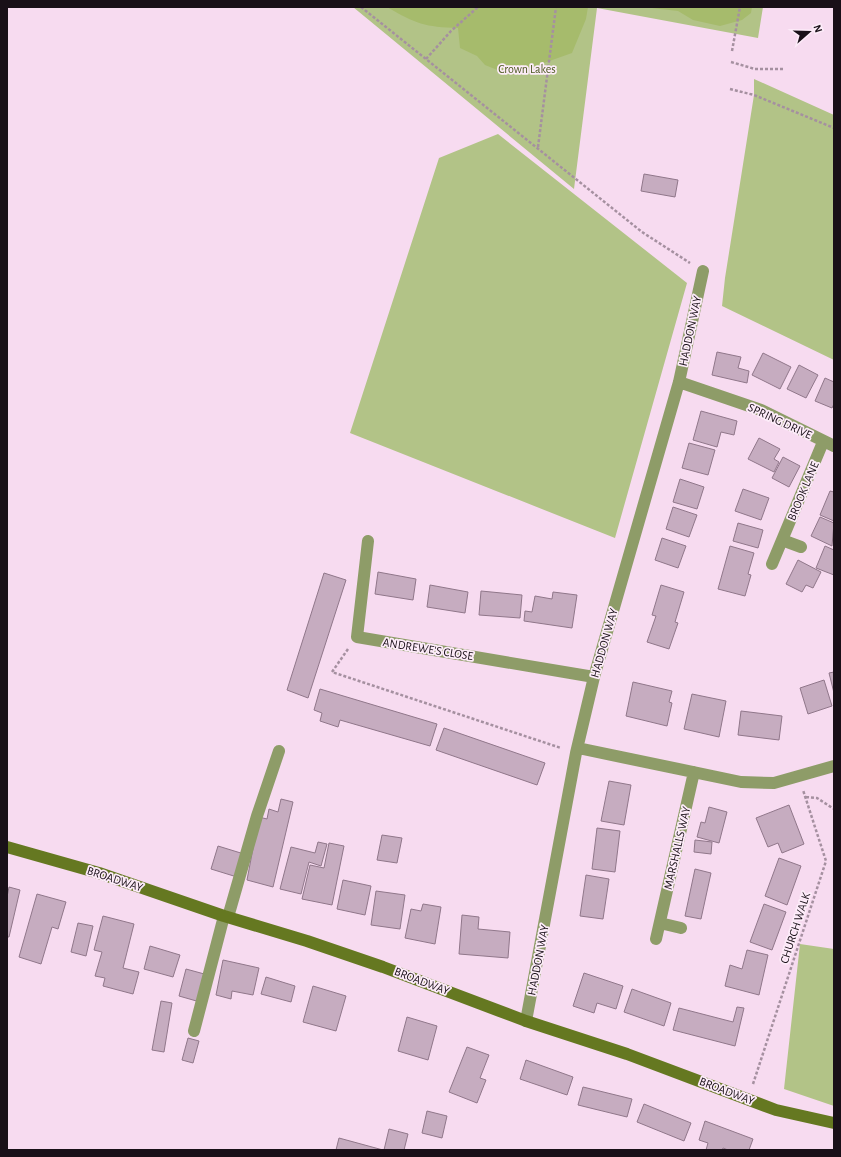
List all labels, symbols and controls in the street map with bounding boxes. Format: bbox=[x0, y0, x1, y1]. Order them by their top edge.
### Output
north arrow bbox=[789, 12, 829, 52]
text: N bbox=[811, 23, 824, 34]
park label: Crown Lakes bbox=[498, 63, 556, 75]
street label: HADDON WAY bbox=[677, 294, 703, 367]
street label: SPRING DRIVE bbox=[746, 401, 814, 441]
street label: BROOK LANE bbox=[785, 460, 821, 522]
street label: HADDON WAY bbox=[588, 606, 620, 679]
street label: ANDREWE'S CLOSE bbox=[382, 636, 474, 662]
street label: MARSHALLS WAY bbox=[662, 805, 693, 891]
street label: BROADWAY bbox=[86, 864, 145, 894]
street label: CHURCH WALK bbox=[778, 891, 812, 965]
street label: HADDON WAY bbox=[525, 923, 551, 996]
street label: BROADWAY bbox=[393, 965, 452, 997]
street label: BROADWAY bbox=[698, 1075, 757, 1107]

